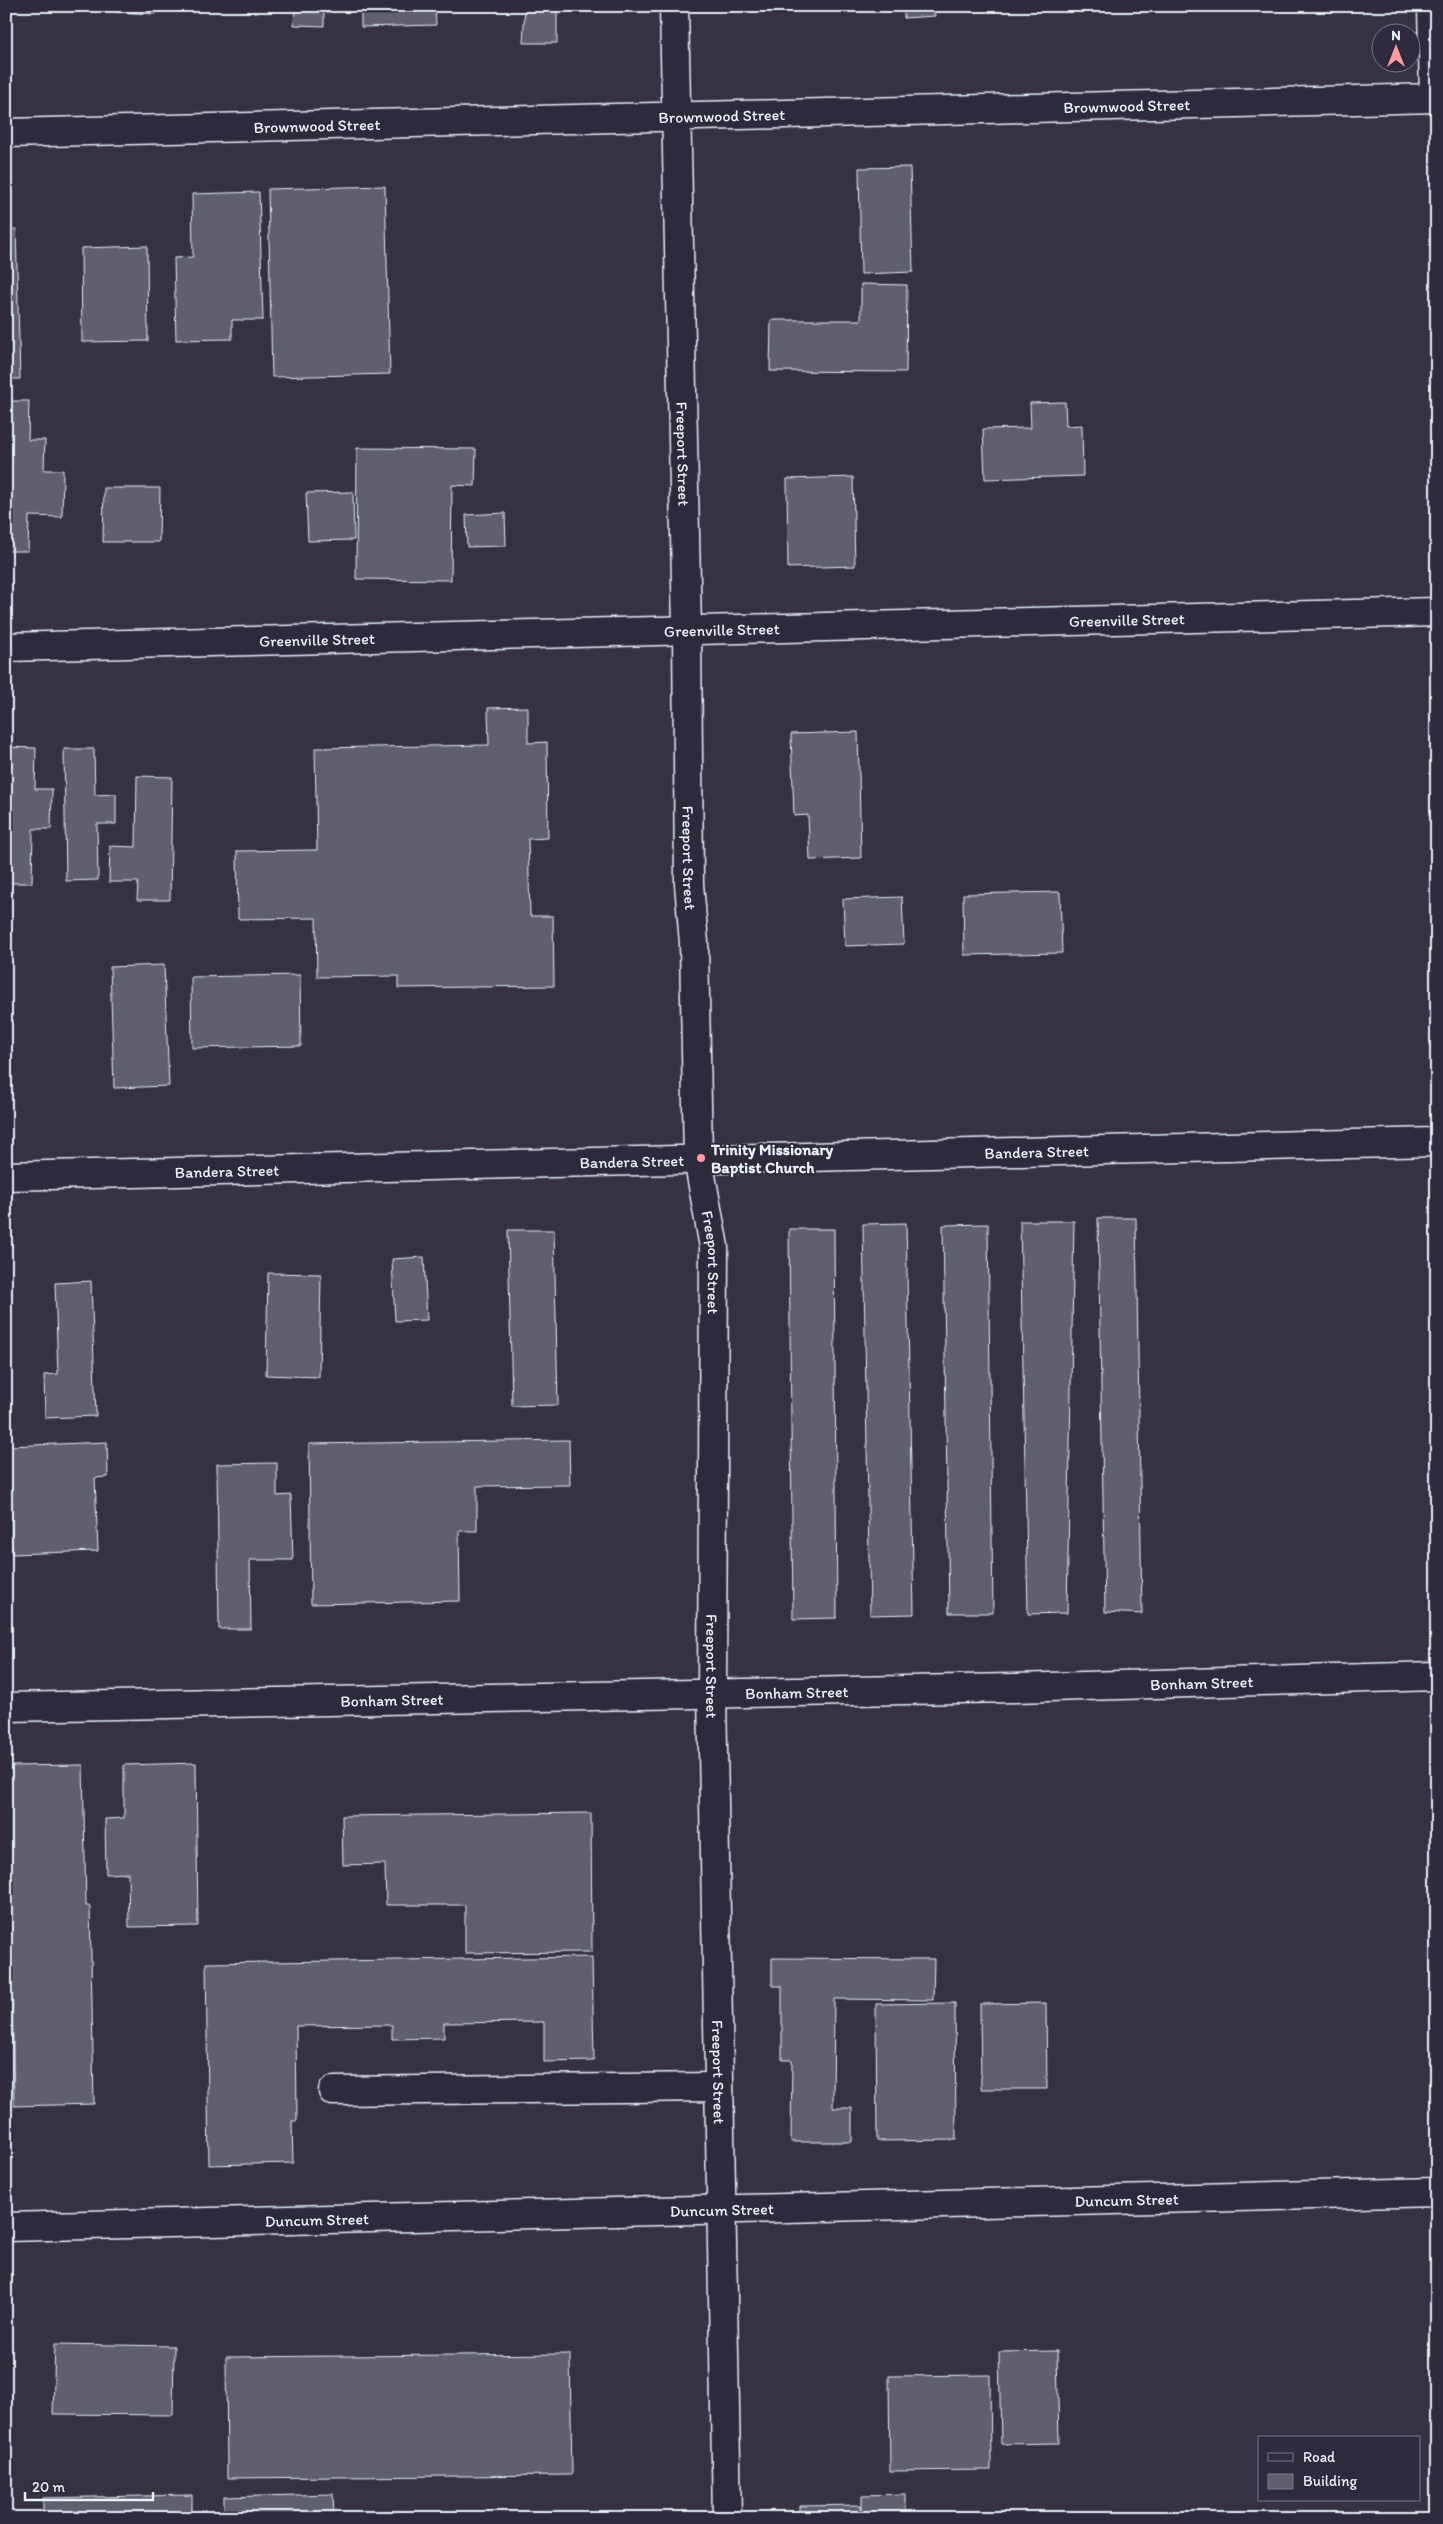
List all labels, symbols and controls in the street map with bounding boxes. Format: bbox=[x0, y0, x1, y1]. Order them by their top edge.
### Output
north arrow bbox=[1370, 22, 1420, 72]
text: N bbox=[1391, 27, 1401, 44]
street label: Brownwood Street bbox=[1063, 95, 1190, 117]
street label: Brownwood Street bbox=[658, 105, 785, 127]
street label: Brownwood Street bbox=[253, 115, 381, 137]
street label: Freeport Street bbox=[672, 402, 693, 506]
street label: Greenville Street bbox=[1069, 609, 1185, 631]
street label: Greenville Street bbox=[664, 619, 780, 641]
street label: Greenville Street bbox=[259, 629, 375, 651]
street label: Freeport Street bbox=[678, 806, 700, 911]
place label: Trinity Missionary Baptist Church bbox=[710, 1140, 834, 1178]
street label: Bandera Street bbox=[984, 1141, 1089, 1163]
street label: Bandera Street bbox=[579, 1151, 684, 1172]
marker: Trinity Missionary Baptist Church bbox=[695, 1152, 707, 1164]
street label: Bandera Street bbox=[174, 1161, 279, 1182]
street label: Freeport Street bbox=[698, 1209, 723, 1314]
street label: Freeport Street bbox=[702, 1614, 721, 1719]
street label: Bonham Street bbox=[1150, 1672, 1254, 1694]
street label: Bonham Street bbox=[745, 1682, 849, 1703]
street label: Bonham Street bbox=[340, 1690, 444, 1711]
street label: Freeport Street bbox=[708, 2020, 729, 2124]
street label: Duncum Street bbox=[1074, 2189, 1179, 2211]
street label: Duncum Street bbox=[670, 2199, 774, 2221]
street label: Duncum Street bbox=[265, 2209, 369, 2231]
legend bbox=[1258, 2436, 1420, 2502]
text: Road bbox=[1303, 2448, 1336, 2466]
scale bar bbox=[25, 2469, 152, 2501]
text: Building bbox=[1303, 2472, 1357, 2490]
text: 20 m bbox=[32, 2478, 66, 2496]

